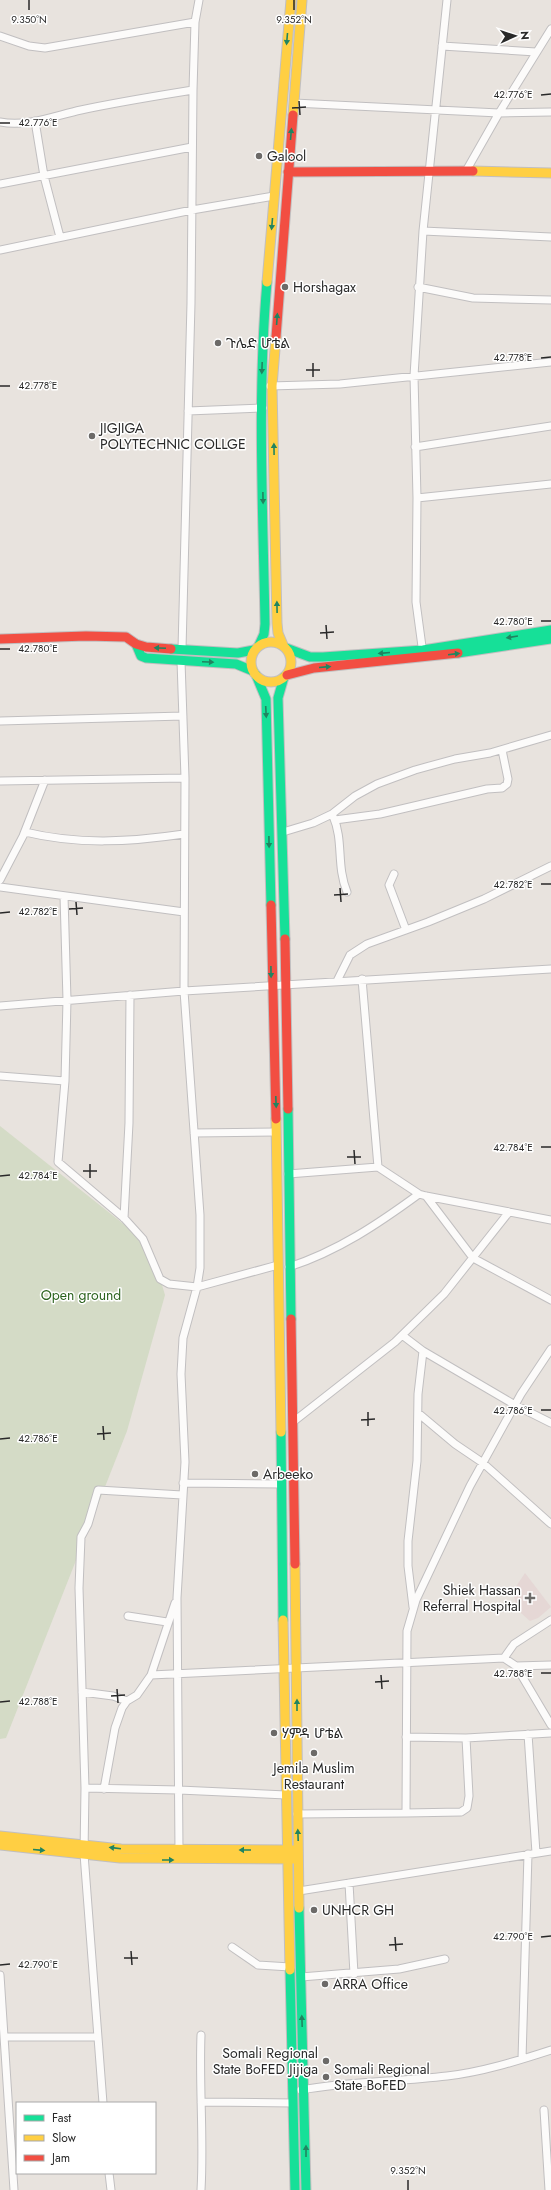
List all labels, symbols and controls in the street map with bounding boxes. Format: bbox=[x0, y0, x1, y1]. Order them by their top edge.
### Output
text: 9.350°N bbox=[11, 12, 47, 27]
text: 9.352°N bbox=[276, 12, 312, 27]
north arrow bbox=[495, 16, 535, 56]
text: N bbox=[517, 31, 533, 40]
one-way arrow bbox=[284, 33, 291, 45]
text: 42.776°E bbox=[493, 87, 533, 102]
text: 42.776°E bbox=[18, 115, 58, 130]
one-way arrow bbox=[288, 128, 295, 140]
place label: Galool bbox=[267, 146, 306, 166]
marker: Galool bbox=[254, 151, 264, 161]
one-way arrow bbox=[268, 218, 275, 230]
place label: Horshagax bbox=[293, 277, 356, 297]
marker: Horshagax bbox=[280, 282, 290, 292]
one-way arrow bbox=[273, 313, 280, 325]
place label: ጉሌድ ሆቴል bbox=[226, 333, 290, 353]
marker: ጉሌድ ሆቴል bbox=[213, 338, 223, 348]
text: 42.778°E bbox=[494, 350, 532, 365]
one-way arrow bbox=[259, 362, 265, 375]
text: 42.778°E bbox=[19, 378, 57, 393]
place label: JIGJIGA POLYTECHNIC COLLGE bbox=[98, 418, 246, 454]
marker: JIGJIGA POLYTECHNIC COLLGE bbox=[87, 431, 97, 441]
one-way arrow bbox=[271, 442, 277, 455]
one-way arrow bbox=[260, 492, 266, 505]
one-way arrow bbox=[274, 600, 280, 613]
text: 42.780°E bbox=[493, 614, 533, 629]
one-way arrow bbox=[506, 634, 519, 640]
text: 42.780°E bbox=[18, 641, 58, 656]
one-way arrow bbox=[153, 645, 166, 651]
one-way arrow bbox=[378, 649, 390, 656]
one-way arrow bbox=[448, 651, 460, 657]
one-way arrow bbox=[202, 659, 215, 666]
one-way arrow bbox=[319, 663, 331, 670]
one-way arrow bbox=[263, 706, 270, 718]
one-way arrow bbox=[266, 836, 272, 849]
text: 42.782°E bbox=[493, 877, 533, 892]
text: 42.782°E bbox=[18, 904, 58, 919]
one-way arrow bbox=[268, 966, 274, 979]
one-way arrow bbox=[273, 1096, 279, 1109]
text: 42.784°E bbox=[493, 1140, 533, 1155]
text: 42.784°E bbox=[18, 1168, 58, 1183]
park label: Open ground bbox=[41, 1285, 121, 1305]
text: 42.786°E bbox=[493, 1403, 533, 1418]
text: 42.786°E bbox=[18, 1431, 58, 1446]
place label: Arbeeko bbox=[263, 1464, 313, 1484]
marker: Arbeeko bbox=[250, 1469, 260, 1479]
place label: Shiek Hassan Referral Hospital bbox=[423, 1580, 521, 1616]
marker: Shiek Hassan Referral Hospital bbox=[524, 1592, 536, 1604]
text: 42.788°E bbox=[494, 1666, 532, 1681]
text: 42.788°E bbox=[19, 1694, 57, 1709]
one-way arrow bbox=[294, 1698, 300, 1711]
place label: ሃምዳ ሆቴል bbox=[282, 1723, 344, 1743]
marker: ሃምዳ ሆቴል bbox=[269, 1728, 279, 1738]
marker: Jemila Muslim Restaurant bbox=[309, 1748, 319, 1758]
place label: Jemila Muslim Restaurant bbox=[271, 1758, 355, 1794]
one-way arrow bbox=[294, 1829, 301, 1841]
one-way arrow bbox=[109, 1845, 121, 1851]
one-way arrow bbox=[33, 1847, 45, 1854]
one-way arrow bbox=[238, 1847, 251, 1853]
one-way arrow bbox=[162, 1857, 175, 1863]
place label: UNHCR GH bbox=[322, 1900, 394, 1920]
marker: UNHCR GH bbox=[309, 1905, 319, 1915]
text: 42.790°E bbox=[493, 1929, 533, 1944]
text: 42.790°E bbox=[18, 1957, 58, 1972]
place label: ARRA Office bbox=[333, 1974, 408, 1994]
marker: ARRA Office bbox=[320, 1979, 330, 1989]
one-way arrow bbox=[299, 2014, 305, 2027]
place label: Somali Regional State BoFED Jijiga bbox=[213, 2043, 318, 2079]
marker: Somali Regional State BoFED Jijiga bbox=[321, 2056, 331, 2066]
place label: Somali Regional State BoFED bbox=[334, 2059, 430, 2095]
marker: Somali Regional State BoFED bbox=[321, 2072, 331, 2082]
legend bbox=[16, 2102, 156, 2174]
text: Fast bbox=[52, 2109, 71, 2127]
text: Slow bbox=[52, 2129, 77, 2147]
one-way arrow bbox=[303, 2144, 309, 2157]
text: Jam bbox=[50, 2149, 70, 2167]
text: 9.352°N bbox=[390, 2163, 426, 2178]

